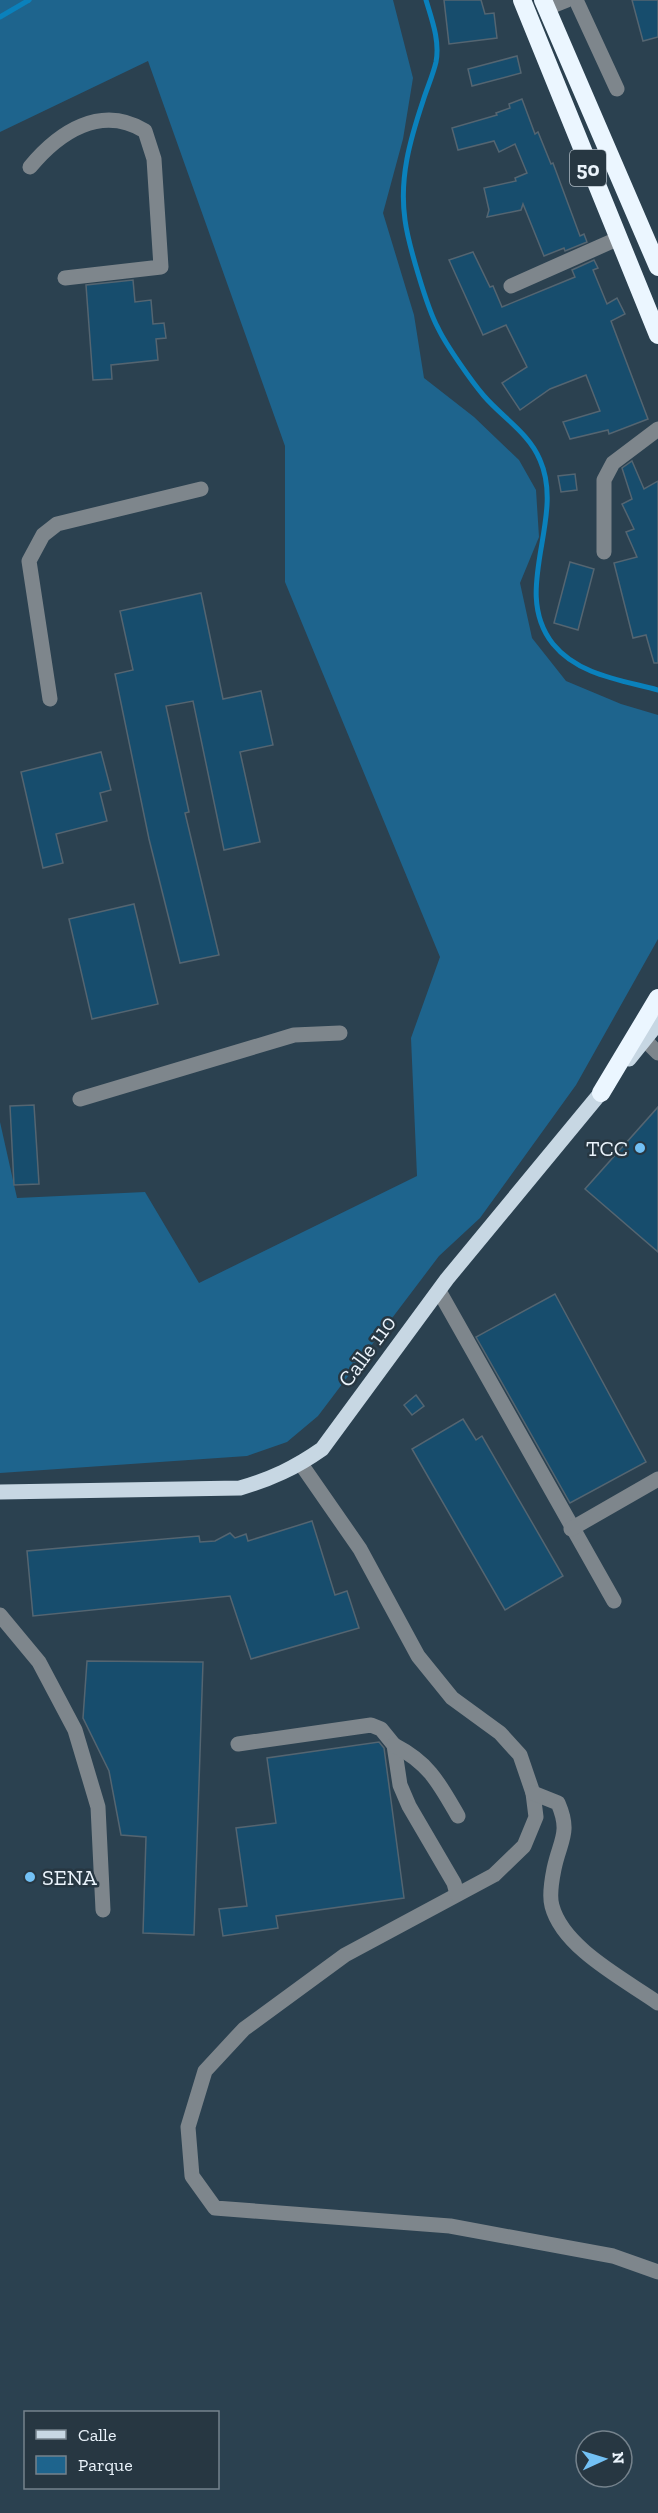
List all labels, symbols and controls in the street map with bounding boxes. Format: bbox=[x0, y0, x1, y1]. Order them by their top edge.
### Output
road number: 50 bbox=[570, 150, 606, 186]
place label: TCC bbox=[586, 1135, 628, 1162]
marker: TCC bbox=[633, 1141, 647, 1155]
street label: Calle 110 bbox=[332, 1310, 402, 1392]
place label: SENA bbox=[42, 1864, 97, 1891]
marker: SENA bbox=[23, 1870, 37, 1884]
legend bbox=[24, 2411, 219, 2489]
text: Calle bbox=[78, 2424, 116, 2446]
north arrow bbox=[574, 2429, 634, 2489]
text: N bbox=[609, 2451, 628, 2465]
text: Parque bbox=[78, 2454, 133, 2476]

